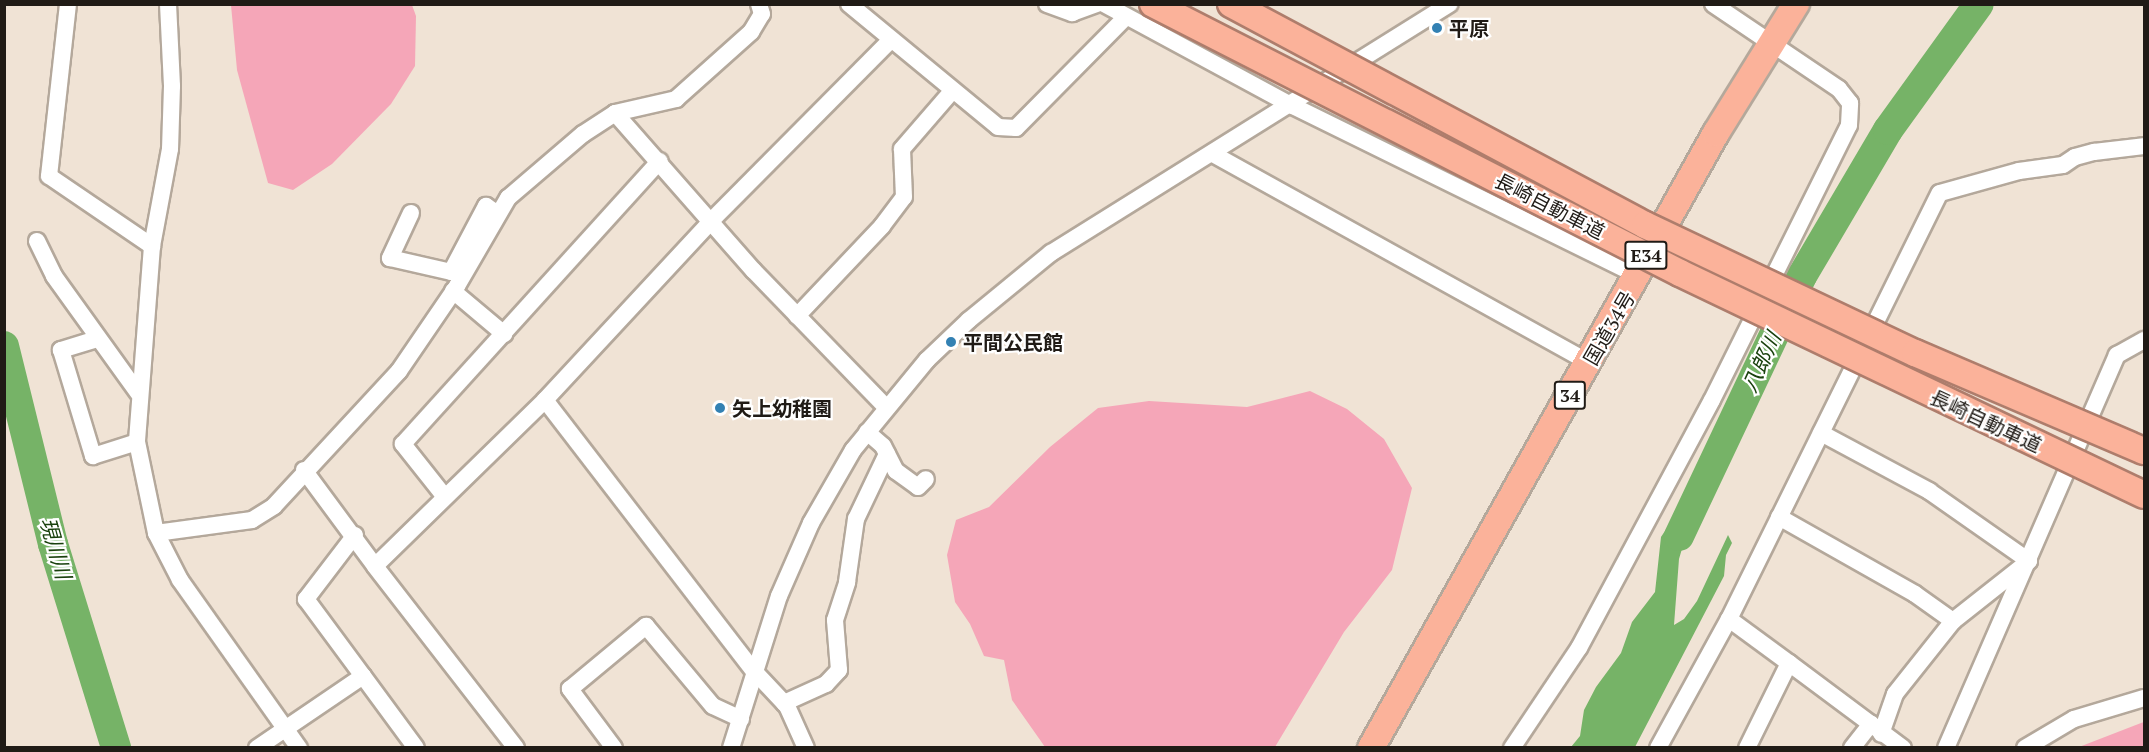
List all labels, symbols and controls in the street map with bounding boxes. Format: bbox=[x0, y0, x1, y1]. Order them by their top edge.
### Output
place label: 平原 bbox=[1449, 16, 1489, 40]
marker: 平原 bbox=[1430, 21, 1444, 35]
street label: 長崎自動車道 bbox=[1491, 168, 1609, 244]
road number: E34 bbox=[1624, 240, 1668, 270]
street label: 国道34号 bbox=[1578, 287, 1640, 369]
water label: 八郎川 bbox=[1736, 328, 1786, 396]
place label: 平間公民館 bbox=[963, 330, 1063, 354]
marker: 平間公民館 bbox=[944, 335, 958, 349]
road number: 34 bbox=[1554, 380, 1586, 410]
street label: 長崎自動車道 bbox=[1927, 385, 2045, 457]
place label: 矢上幼稚園 bbox=[732, 396, 832, 420]
marker: 矢上幼稚園 bbox=[713, 401, 727, 415]
water label: 現川川 bbox=[35, 514, 77, 582]

